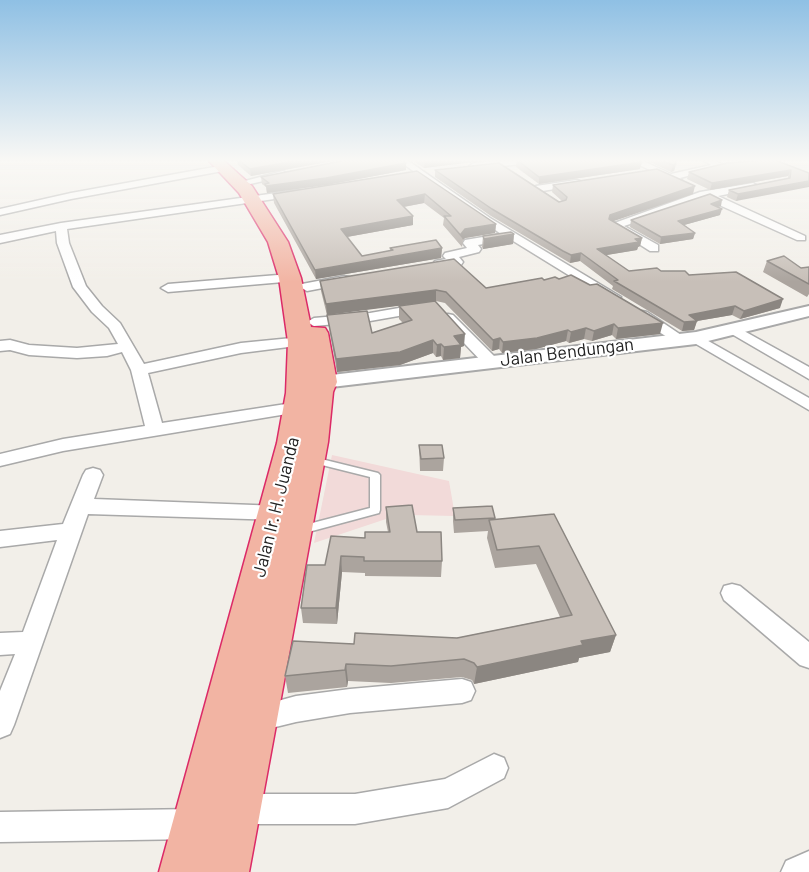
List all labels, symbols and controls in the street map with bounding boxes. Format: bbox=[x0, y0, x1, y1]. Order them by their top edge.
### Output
street label: Jalan Bendungan bbox=[499, 333, 635, 371]
street label: Jalan Ir. H. Juanda bbox=[248, 435, 304, 579]

